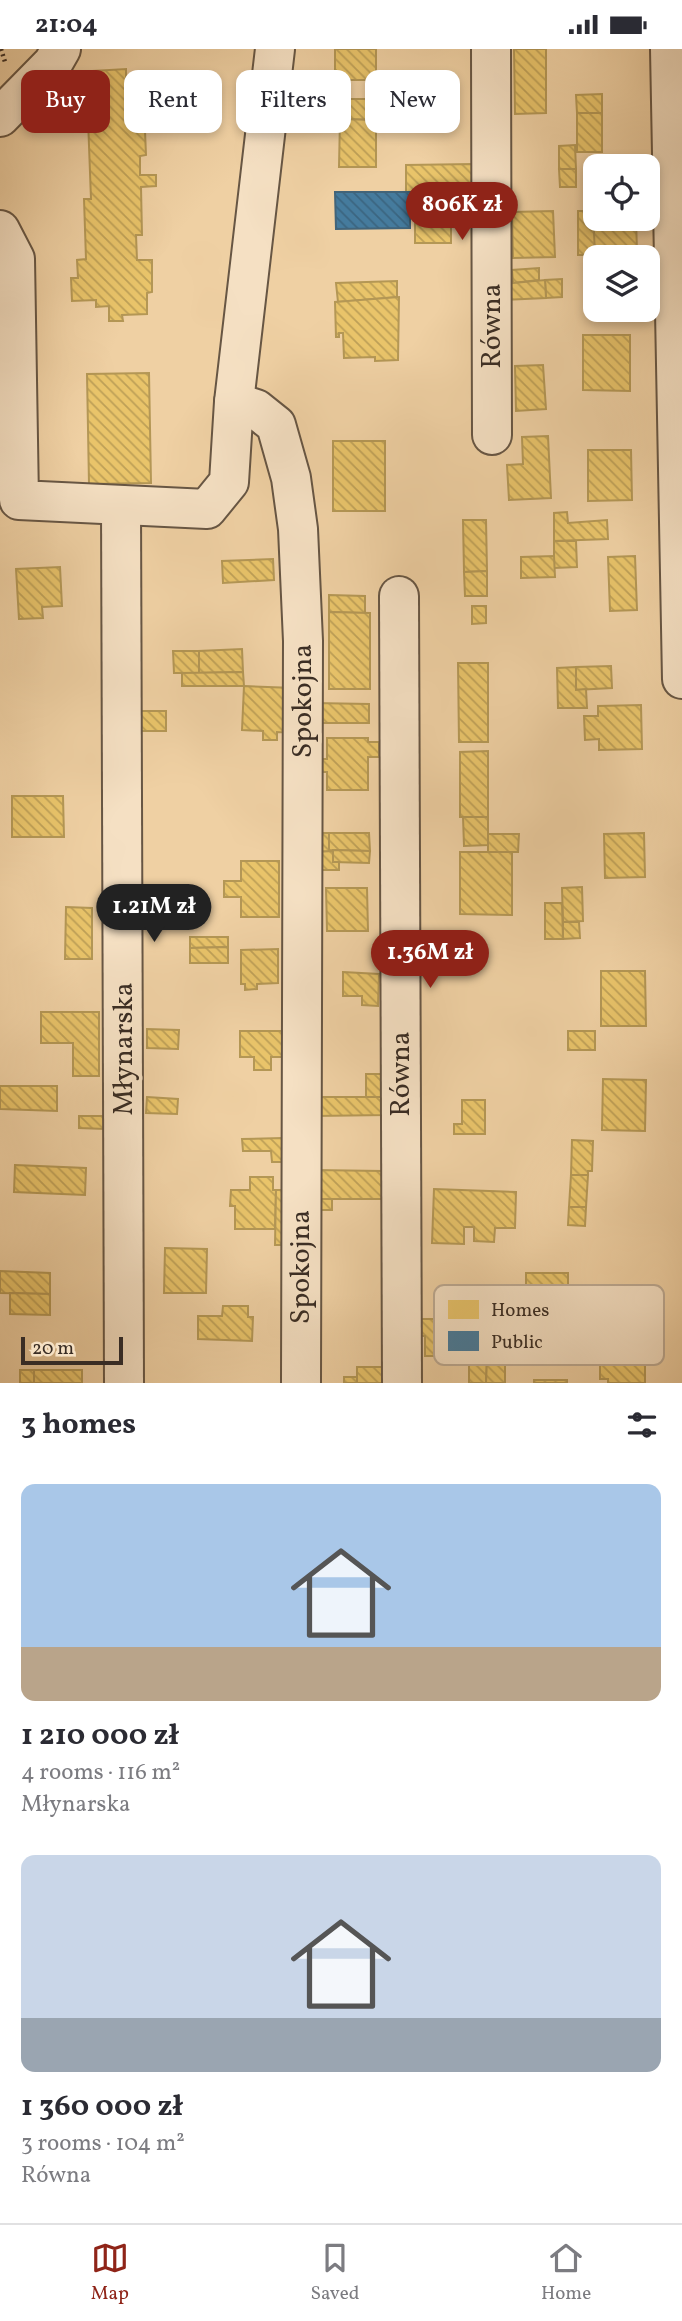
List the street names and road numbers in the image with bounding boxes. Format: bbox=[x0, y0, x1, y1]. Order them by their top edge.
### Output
street label: Równa bbox=[473, 283, 512, 369]
street label: Spokojna bbox=[284, 644, 323, 758]
street label: Młynarska bbox=[105, 982, 144, 1116]
street label: Równa bbox=[382, 1031, 421, 1117]
street label: Spokojna bbox=[282, 1210, 321, 1324]

